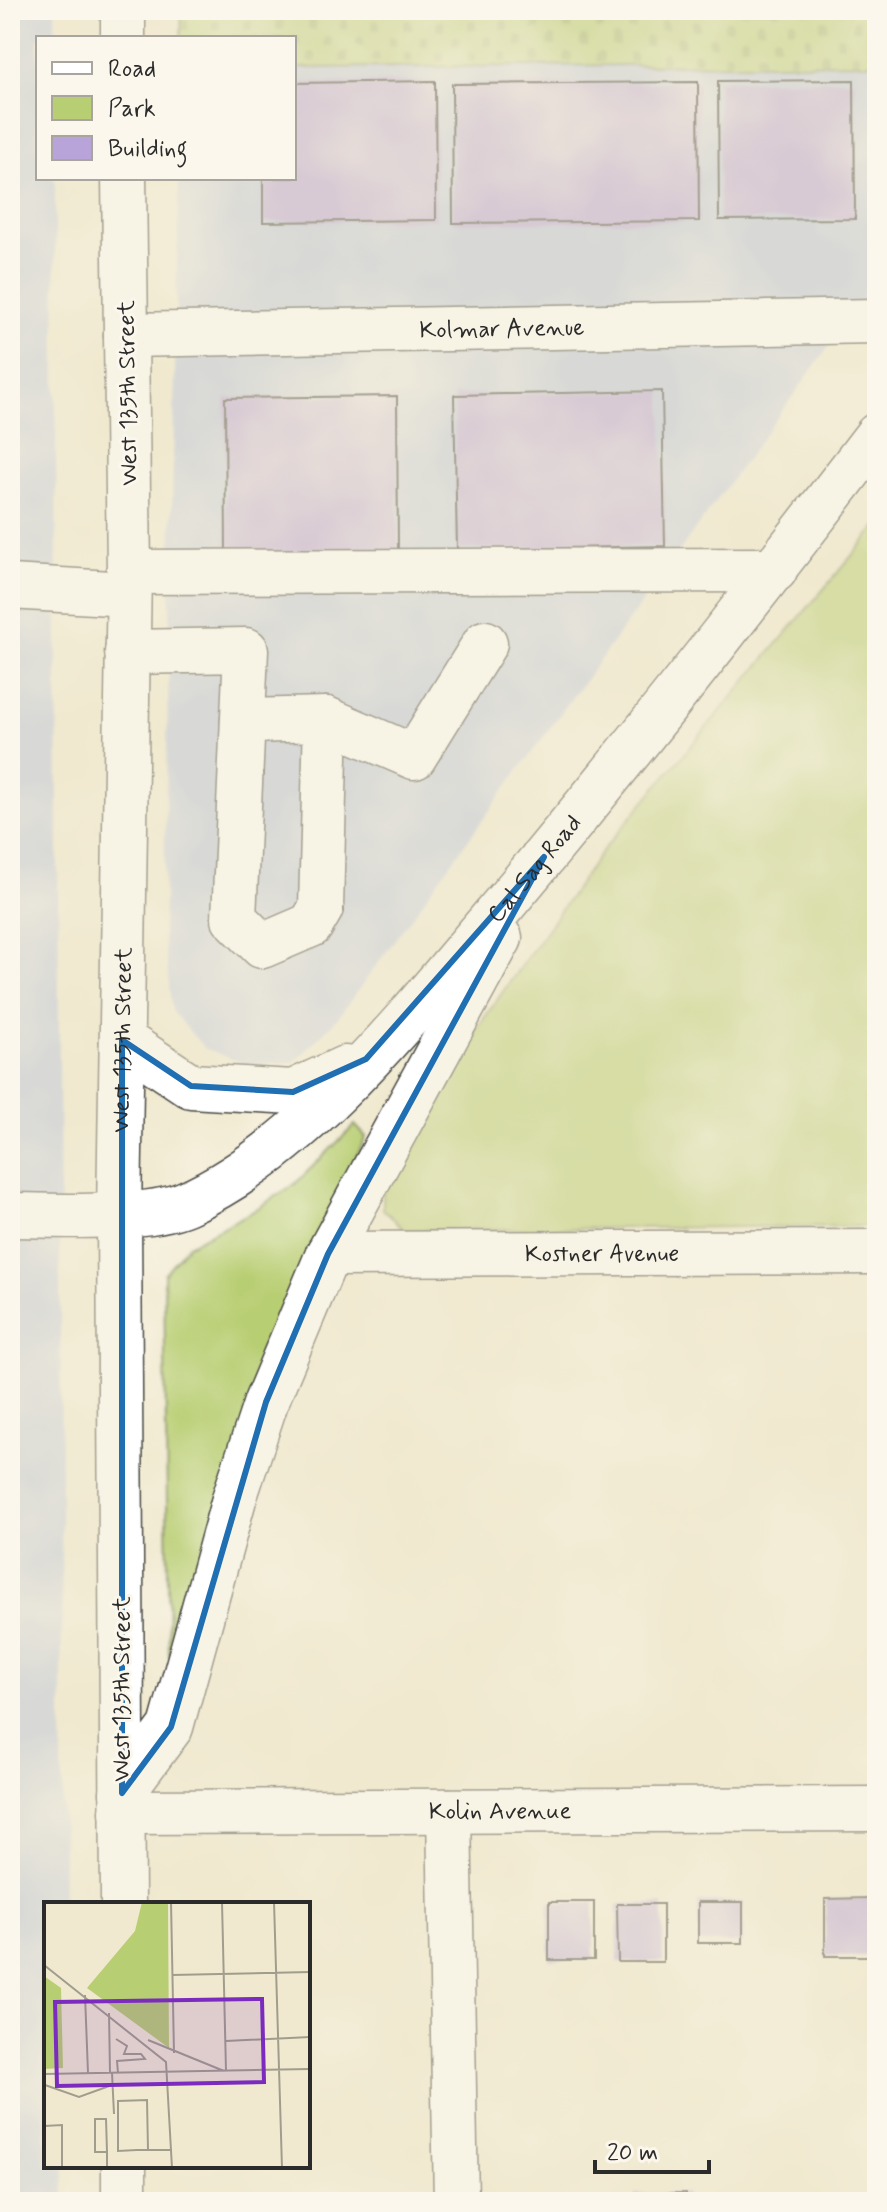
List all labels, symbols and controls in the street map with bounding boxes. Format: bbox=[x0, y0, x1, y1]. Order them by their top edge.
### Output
legend bbox=[36, 36, 296, 180]
text: Road bbox=[108, 54, 156, 85]
text: Park bbox=[108, 94, 156, 125]
text: Building bbox=[108, 134, 188, 168]
street label: West 135th Street bbox=[111, 300, 146, 486]
street label: Kolmar Avenue bbox=[419, 312, 585, 347]
street label: Cal Sag Road bbox=[481, 809, 589, 930]
street label: West 135th Street bbox=[106, 947, 140, 1133]
street label: Kostner Avenue bbox=[525, 1239, 679, 1270]
street label: West 135th Street bbox=[107, 1596, 138, 1782]
street label: Kolin Avenue bbox=[429, 1796, 571, 1828]
inset map bbox=[44, 1902, 310, 2168]
scale bar bbox=[595, 2124, 709, 2174]
text: 20 m bbox=[607, 2138, 658, 2169]

